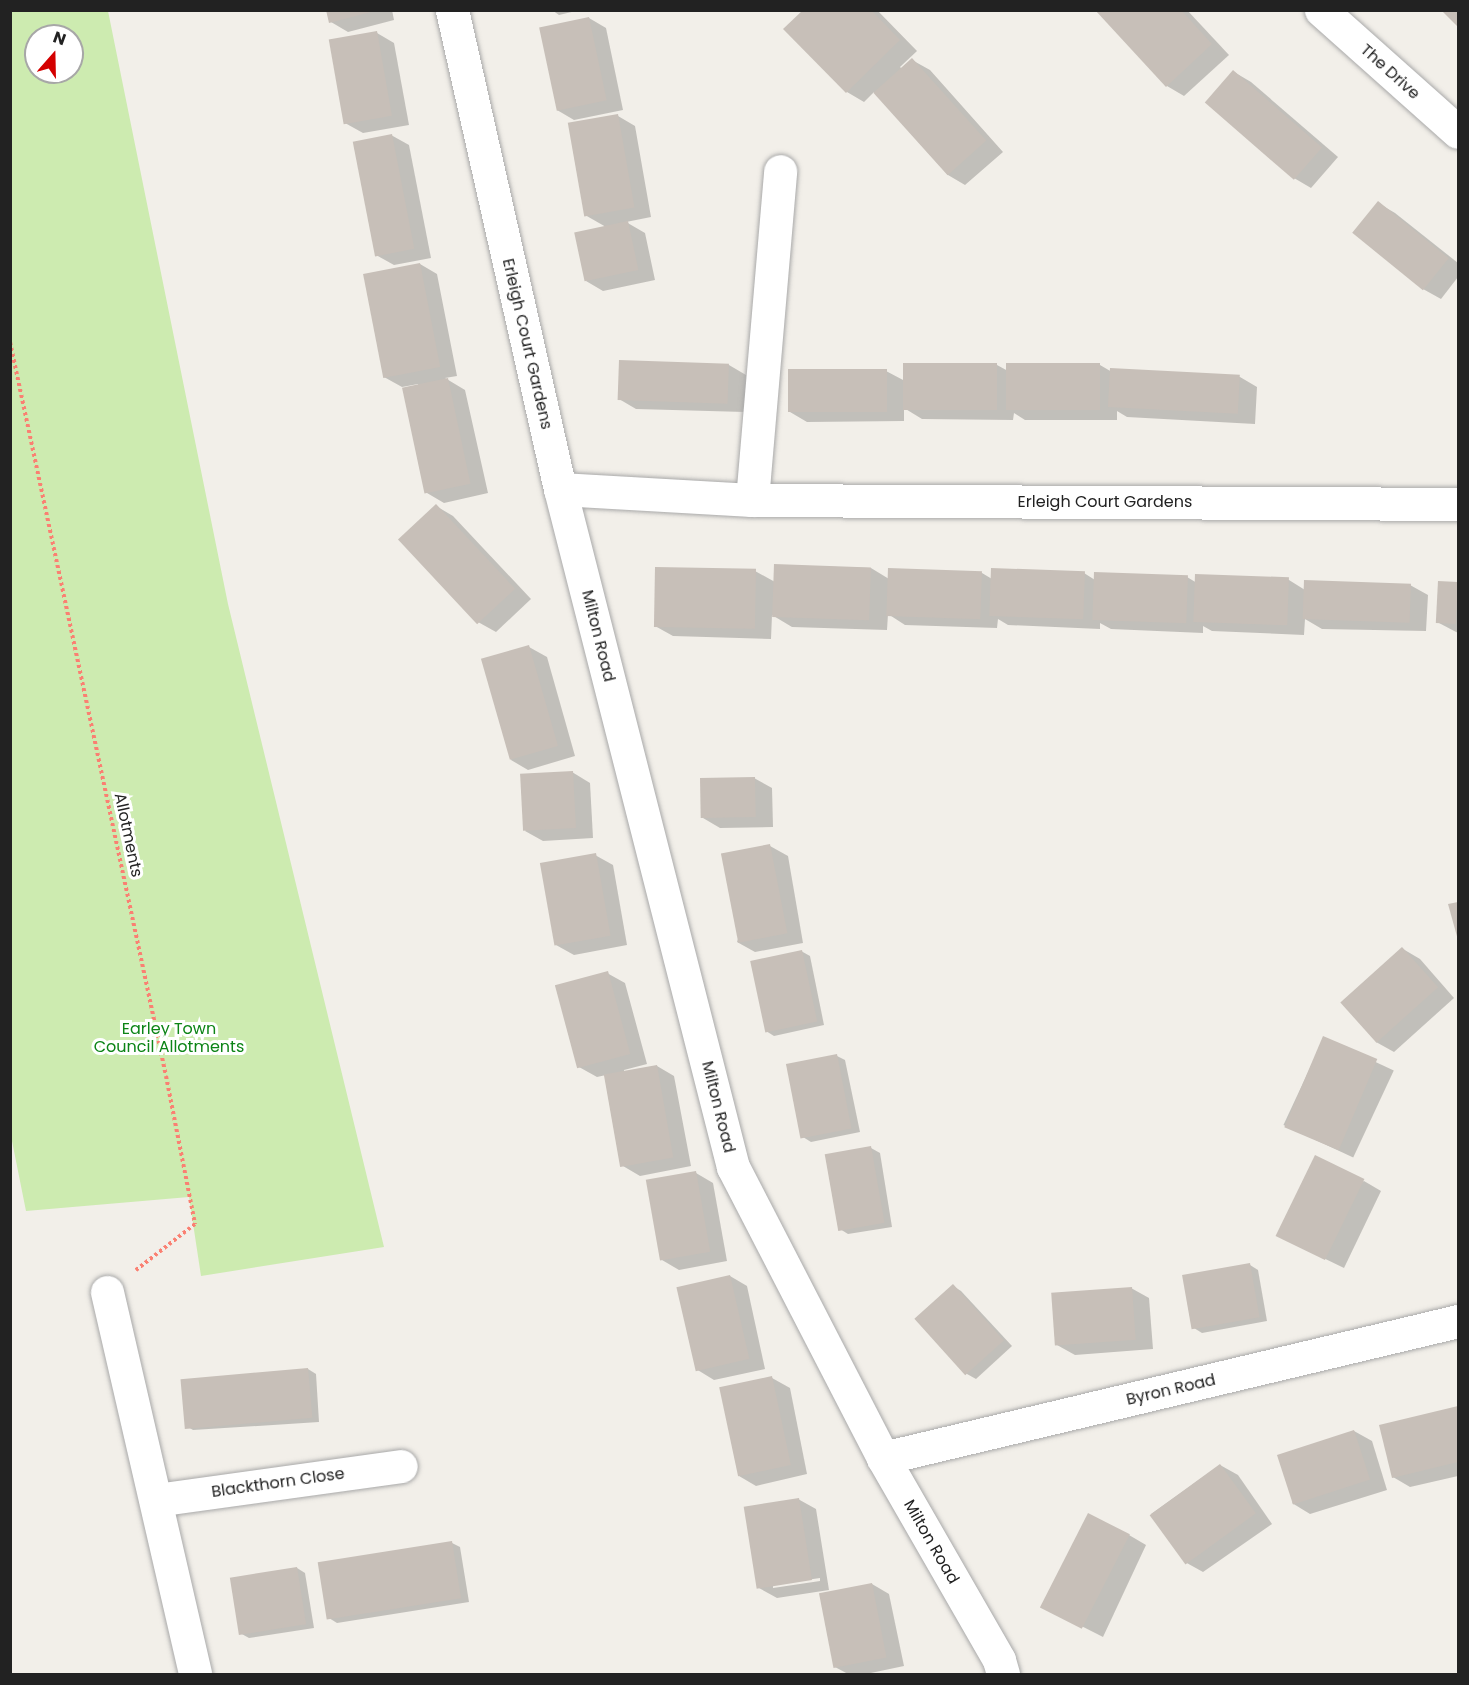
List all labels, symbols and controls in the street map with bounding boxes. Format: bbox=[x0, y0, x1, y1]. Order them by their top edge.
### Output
north arrow bbox=[24, 24, 84, 84]
text: N bbox=[50, 26, 69, 51]
street label: The Drive bbox=[1356, 40, 1424, 104]
street label: Erleigh Court Gardens bbox=[498, 257, 556, 431]
street label: Erleigh Court Gardens bbox=[1018, 492, 1192, 512]
street label: Milton Road bbox=[577, 588, 619, 684]
street label: Allotments bbox=[110, 791, 146, 879]
park label: Earley Town Council Allotments bbox=[94, 1019, 244, 1057]
street label: Milton Road bbox=[697, 1059, 739, 1155]
street label: Byron Road bbox=[1124, 1370, 1218, 1410]
street label: Blackthorn Close bbox=[210, 1464, 346, 1502]
street label: Milton Road bbox=[899, 1497, 963, 1587]

